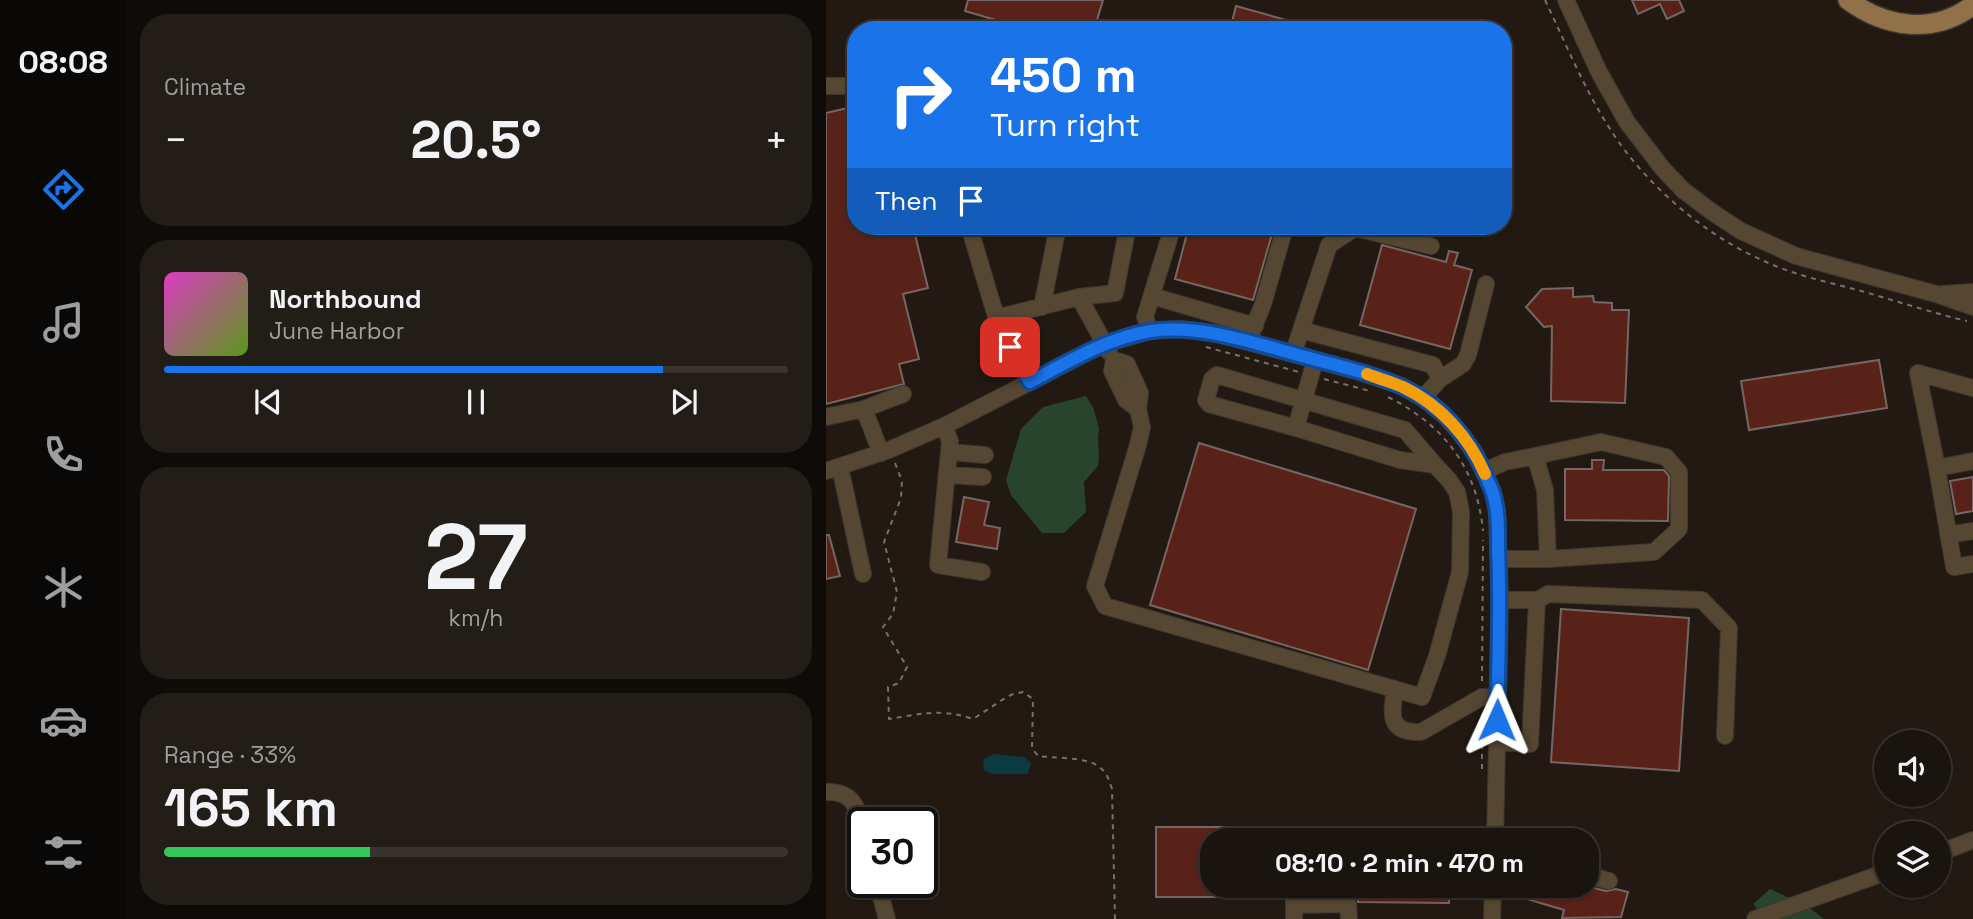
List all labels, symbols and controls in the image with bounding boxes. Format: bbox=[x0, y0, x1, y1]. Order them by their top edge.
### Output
text: 08:08 bbox=[18, 42, 108, 82]
text: 450 m bbox=[990, 44, 1137, 106]
icon: right bbox=[875, 49, 966, 140]
text: Climate bbox=[164, 72, 246, 102]
text: Turn right bbox=[990, 105, 1140, 145]
text: 20.5° bbox=[410, 107, 542, 173]
text: − bbox=[164, 116, 188, 164]
text: + bbox=[764, 116, 788, 164]
icon: directions bbox=[39, 165, 88, 214]
icon: arrive bbox=[952, 182, 990, 220]
text: Then bbox=[875, 184, 938, 218]
text: Northbound bbox=[269, 282, 422, 316]
icon: music bbox=[39, 298, 88, 347]
text: June Harbor bbox=[269, 316, 404, 346]
pin bbox=[980, 317, 1040, 377]
icon: arrive bbox=[991, 328, 1029, 366]
icon: previous bbox=[249, 383, 287, 421]
icon: pause bbox=[457, 383, 495, 421]
icon: next bbox=[665, 383, 703, 421]
icon: phone bbox=[39, 430, 88, 479]
text: 27 bbox=[424, 499, 528, 616]
icon: climate bbox=[39, 563, 88, 612]
text: km/h bbox=[449, 603, 503, 633]
position arrow bbox=[1460, 683, 1534, 757]
icon: car bbox=[39, 696, 88, 745]
map controls bbox=[1874, 730, 1951, 898]
button: sound bbox=[1874, 730, 1951, 807]
text: Range · 33% bbox=[164, 740, 296, 770]
text: 165 km bbox=[164, 775, 338, 841]
speed limit sign: 30 bbox=[847, 807, 938, 898]
button: layers bbox=[1874, 821, 1951, 898]
icon: filters bbox=[39, 828, 88, 877]
text: 08:10 · 2 min · 470 m bbox=[1275, 846, 1524, 880]

